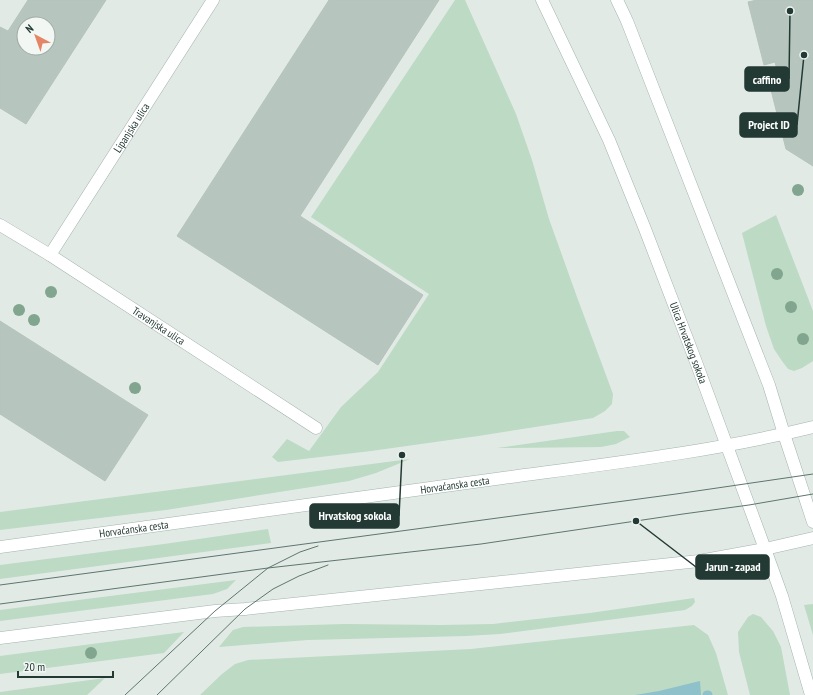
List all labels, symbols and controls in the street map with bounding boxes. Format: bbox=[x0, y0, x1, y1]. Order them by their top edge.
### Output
north arrow bbox=[16, 16, 56, 56]
text: N bbox=[23, 21, 36, 36]
callout: caffino bbox=[745, 67, 789, 91]
text: caffino bbox=[753, 72, 782, 87]
street label: Lipanjska ulica bbox=[110, 100, 152, 155]
callout: Project ID bbox=[740, 113, 797, 137]
text: Project ID bbox=[748, 117, 790, 132]
street label: Ulica Hrvatskog sokola bbox=[667, 300, 710, 385]
street label: Travanjska ulica bbox=[130, 303, 188, 348]
street label: Horvaćanska cesta bbox=[419, 473, 490, 497]
callout: Hrvatskog sokola bbox=[310, 504, 399, 528]
text: Hrvatskog sokola bbox=[319, 508, 391, 523]
street label: Horvaćanska cesta bbox=[98, 517, 169, 540]
callout: Jarun - zapad bbox=[696, 555, 769, 579]
text: Jarun - zapad bbox=[704, 559, 761, 574]
scale bar bbox=[18, 653, 113, 679]
text: 20 m bbox=[24, 659, 45, 674]

